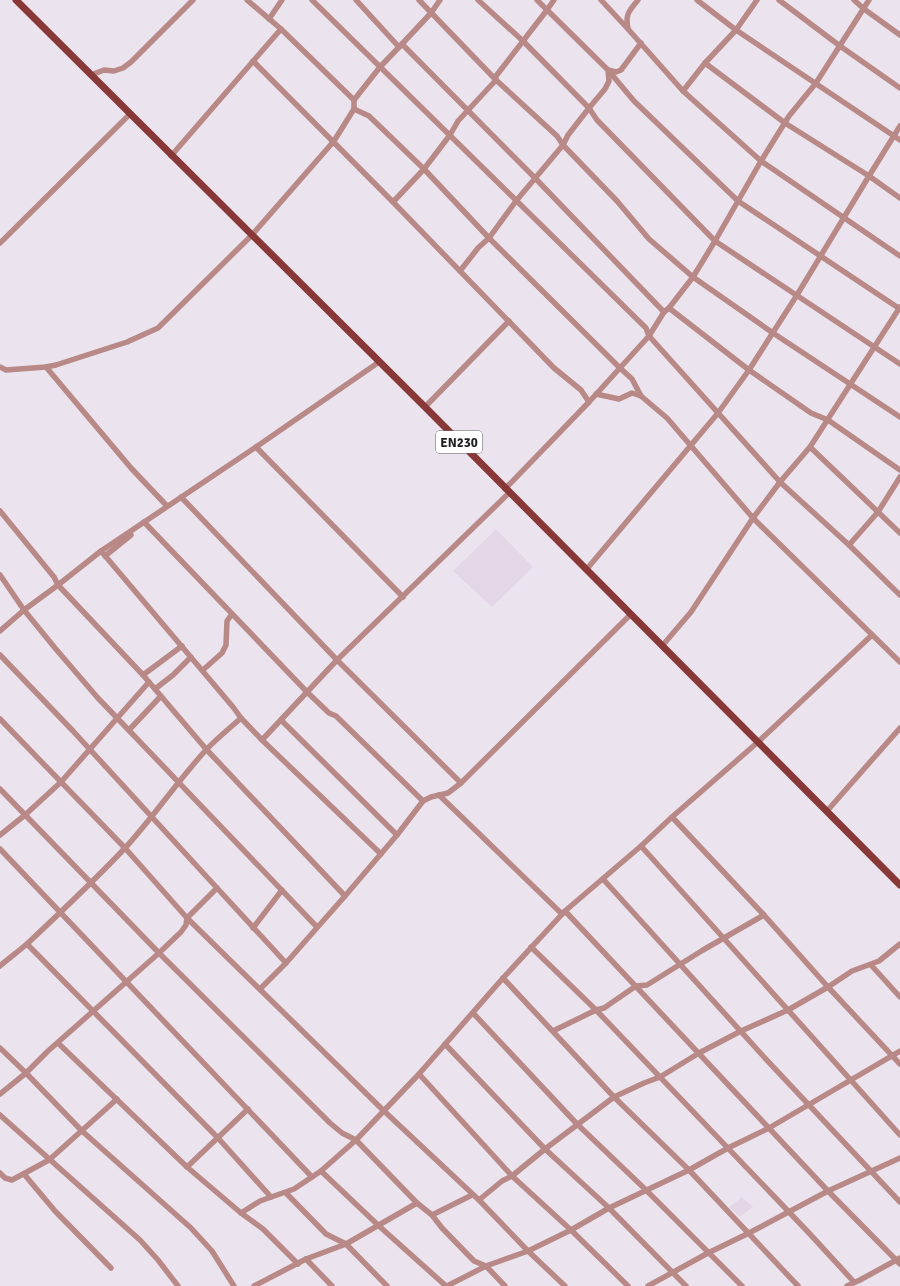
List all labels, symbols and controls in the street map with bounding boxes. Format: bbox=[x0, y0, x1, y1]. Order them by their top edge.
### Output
road number: EN230 bbox=[436, 431, 482, 453]

